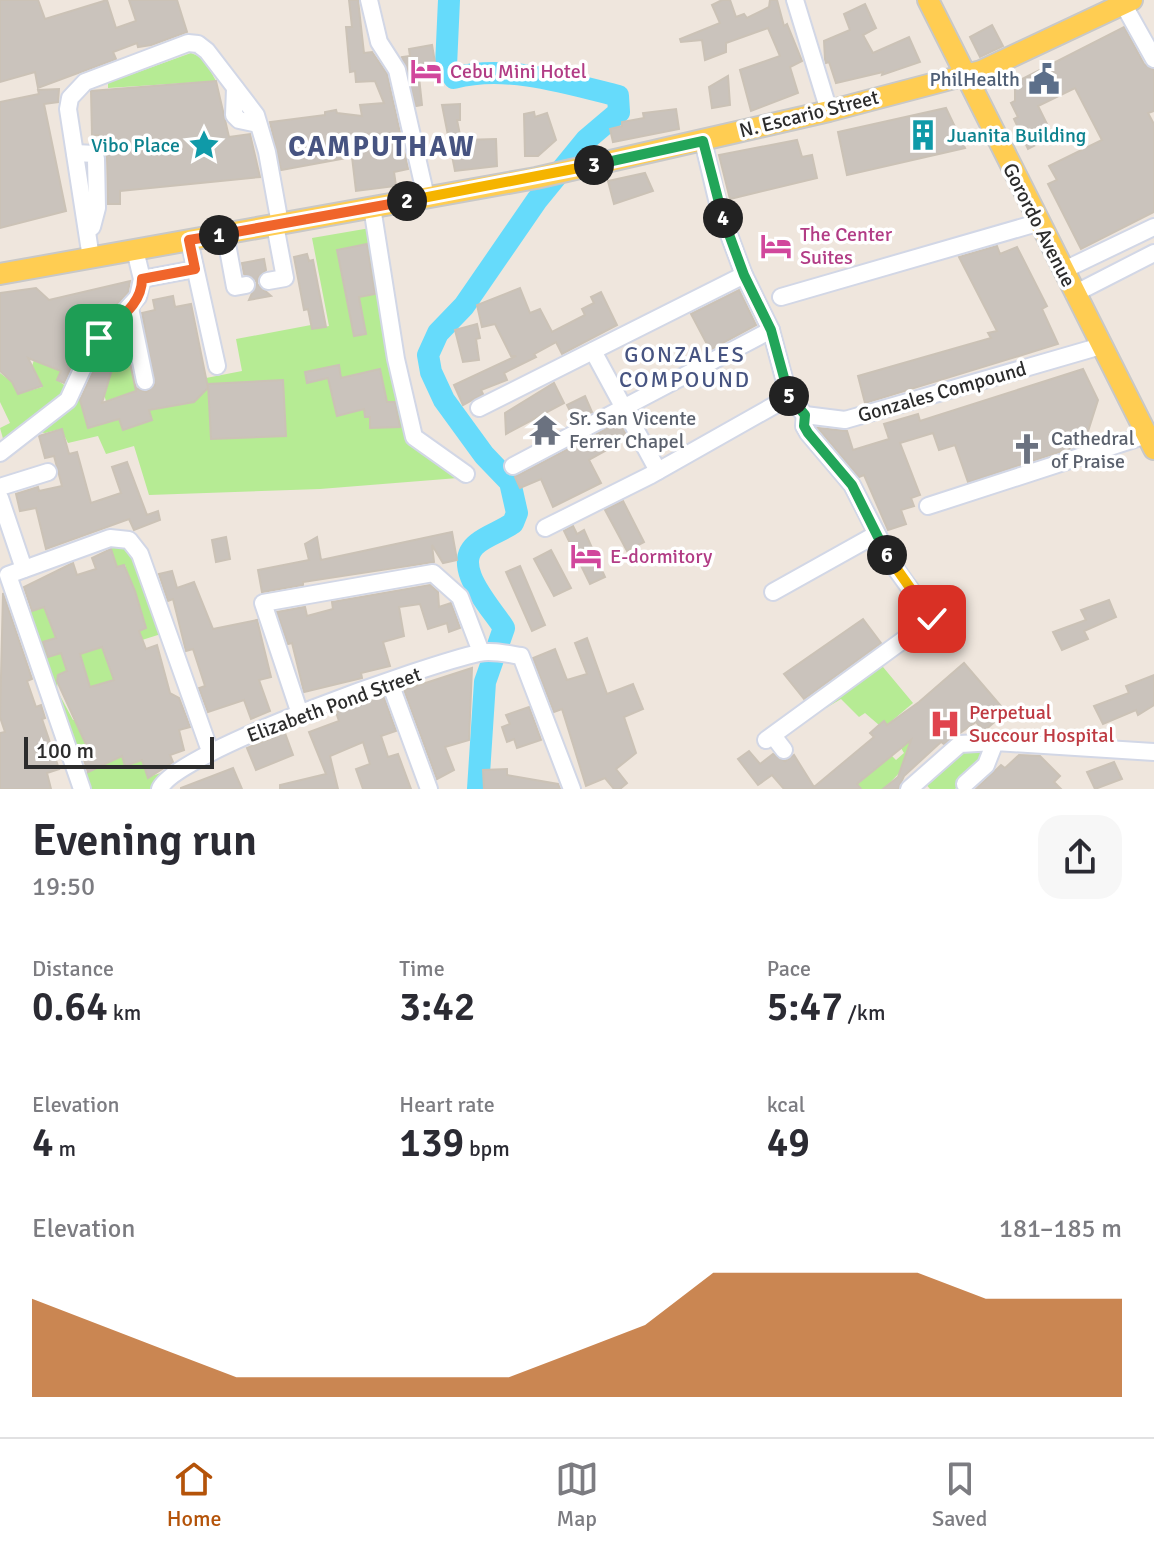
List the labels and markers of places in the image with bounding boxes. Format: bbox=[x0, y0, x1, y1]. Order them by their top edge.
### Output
hotel icon: Cebu Mini Hotel bbox=[409, 54, 443, 88]
place label: Cebu Mini Hotel bbox=[450, 59, 587, 84]
public building icon: PhilHealth bbox=[1027, 62, 1061, 96]
place label: PhilHealth bbox=[929, 67, 1020, 92]
building icon: Juanita Building bbox=[906, 118, 940, 152]
place label: Juanita Building bbox=[947, 123, 1086, 148]
place icon: Vibo Place bbox=[187, 128, 221, 162]
place label: Vibo Place bbox=[91, 133, 180, 158]
pin: 3 bbox=[574, 145, 614, 185]
pin: 2 bbox=[387, 181, 427, 221]
pin: 4 bbox=[703, 198, 743, 238]
pin: 1 bbox=[199, 215, 239, 255]
place label: The Center Suites bbox=[800, 222, 893, 270]
hotel icon: The Center Suites bbox=[759, 229, 793, 263]
pin bbox=[65, 304, 133, 372]
pin: 5 bbox=[769, 376, 809, 416]
place label: Sr. San Vicente Ferrer Chapel bbox=[569, 406, 696, 454]
temple icon: Sr. San Vicente Ferrer Chapel bbox=[528, 413, 562, 447]
place label: Cathedral of Praise bbox=[1051, 426, 1135, 474]
church icon: Cathedral of Praise bbox=[1010, 432, 1044, 466]
pin: 6 bbox=[867, 535, 907, 575]
hotel icon: E-dormitory bbox=[569, 539, 603, 573]
place label: E-dormitory bbox=[610, 544, 713, 569]
pin bbox=[898, 585, 966, 653]
place label: Perpetual Succour Hospital bbox=[969, 700, 1114, 748]
hospital icon: Perpetual Succour Hospital bbox=[928, 707, 962, 741]

